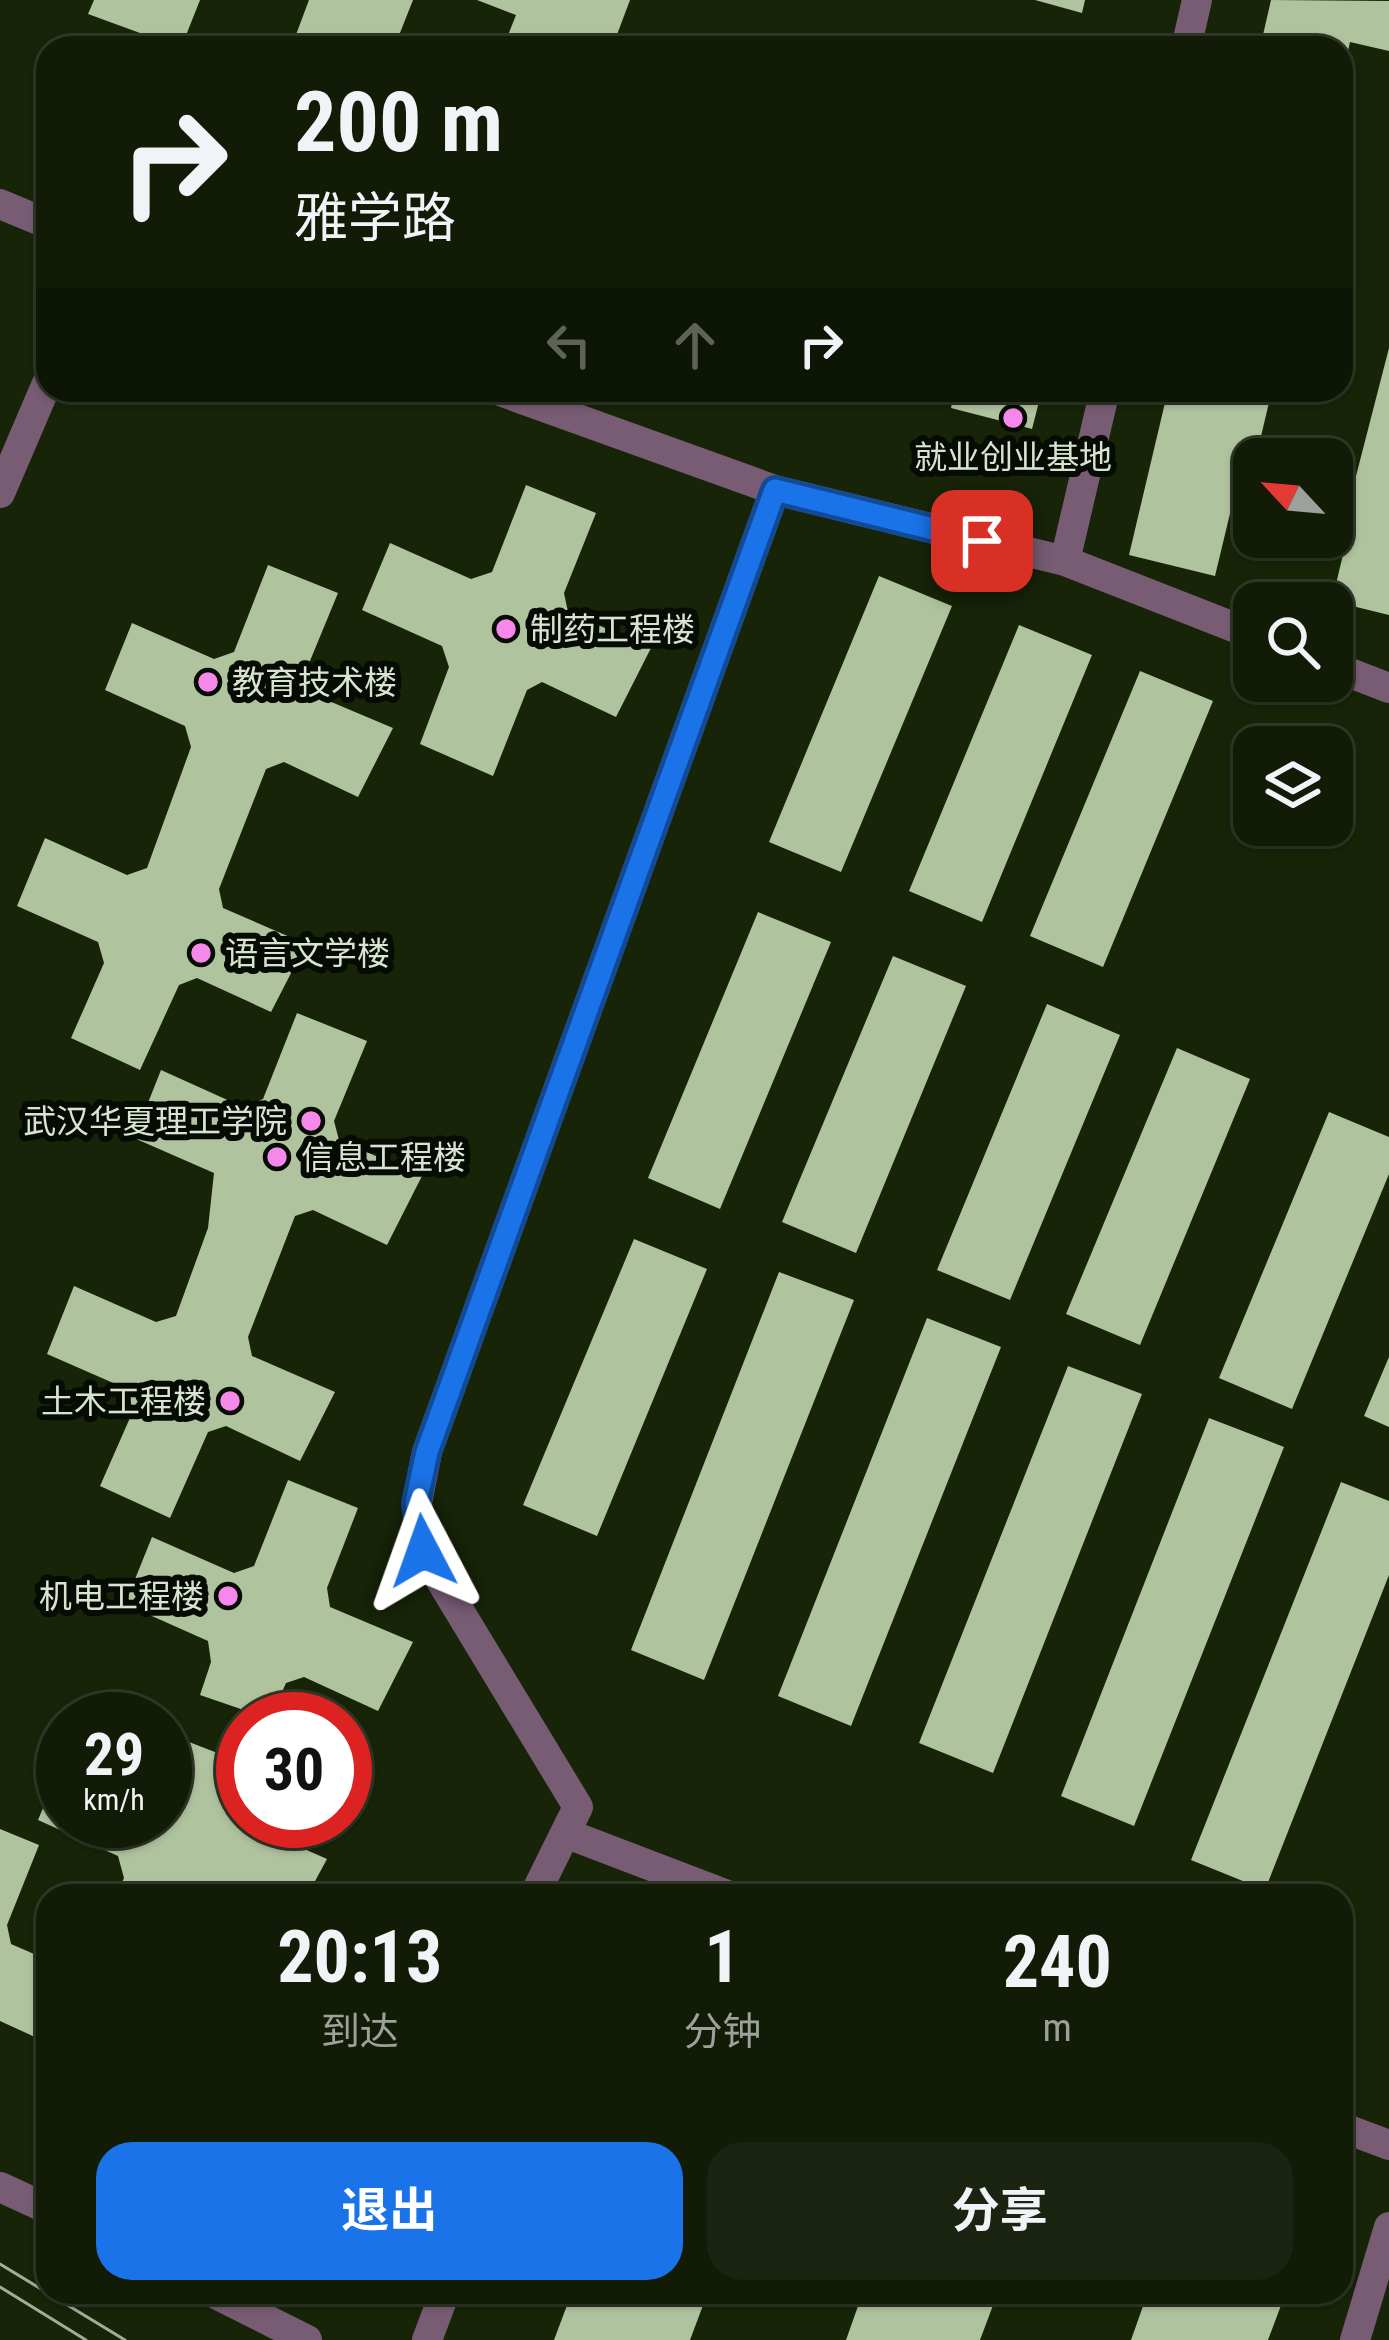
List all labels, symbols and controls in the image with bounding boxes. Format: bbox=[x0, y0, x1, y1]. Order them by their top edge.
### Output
text: 200 m bbox=[294, 73, 503, 172]
icon: right bbox=[96, 84, 252, 240]
text: 雅学路 bbox=[294, 187, 456, 250]
icon: left bbox=[536, 312, 602, 378]
icon: ahead bbox=[662, 312, 728, 378]
icon: right bbox=[788, 312, 854, 378]
marker: 就业创业基地 bbox=[1000, 405, 1026, 431]
place label: 就业创业基地 bbox=[914, 438, 1112, 477]
north arrow bbox=[1233, 438, 1353, 558]
map controls bbox=[1233, 438, 1353, 846]
pin bbox=[931, 490, 1033, 592]
icon: arrive bbox=[949, 508, 1015, 574]
button: search bbox=[1233, 582, 1353, 702]
place label: 制药工程楼 bbox=[530, 610, 695, 649]
marker: 制药工程楼 bbox=[493, 616, 519, 642]
place label: 教育技术楼 bbox=[232, 663, 397, 702]
marker: 教育技术楼 bbox=[195, 669, 221, 695]
button: layers bbox=[1233, 726, 1353, 846]
place label: 语言文学楼 bbox=[225, 934, 390, 973]
marker: 语言文学楼 bbox=[188, 940, 214, 966]
place label: 武汉华夏理工学院 bbox=[23, 1102, 287, 1141]
marker: 武汉华夏理工学院 bbox=[298, 1108, 324, 1134]
place label: 信息工程楼 bbox=[301, 1138, 466, 1177]
marker: 信息工程楼 bbox=[264, 1144, 290, 1170]
place label: 土木工程楼 bbox=[41, 1382, 206, 1421]
marker: 土木工程楼 bbox=[217, 1388, 243, 1414]
position arrow bbox=[360, 1488, 486, 1614]
place label: 机电工程楼 bbox=[39, 1577, 204, 1616]
marker: 机电工程楼 bbox=[215, 1583, 241, 1609]
speed limit sign: 30 bbox=[216, 1692, 372, 1848]
text: 29 bbox=[84, 1719, 144, 1790]
text: km/h bbox=[83, 1782, 145, 1817]
text: 20:13 bbox=[277, 1915, 442, 2000]
text: 1 bbox=[704, 1915, 741, 2000]
text: 240 bbox=[1003, 1920, 1112, 2005]
text: m bbox=[1043, 2005, 1072, 2051]
text: 到达 bbox=[321, 2009, 399, 2055]
text: 分钟 bbox=[684, 2009, 762, 2055]
button: 退出 bbox=[96, 2142, 683, 2280]
button: 分享 bbox=[707, 2142, 1293, 2280]

